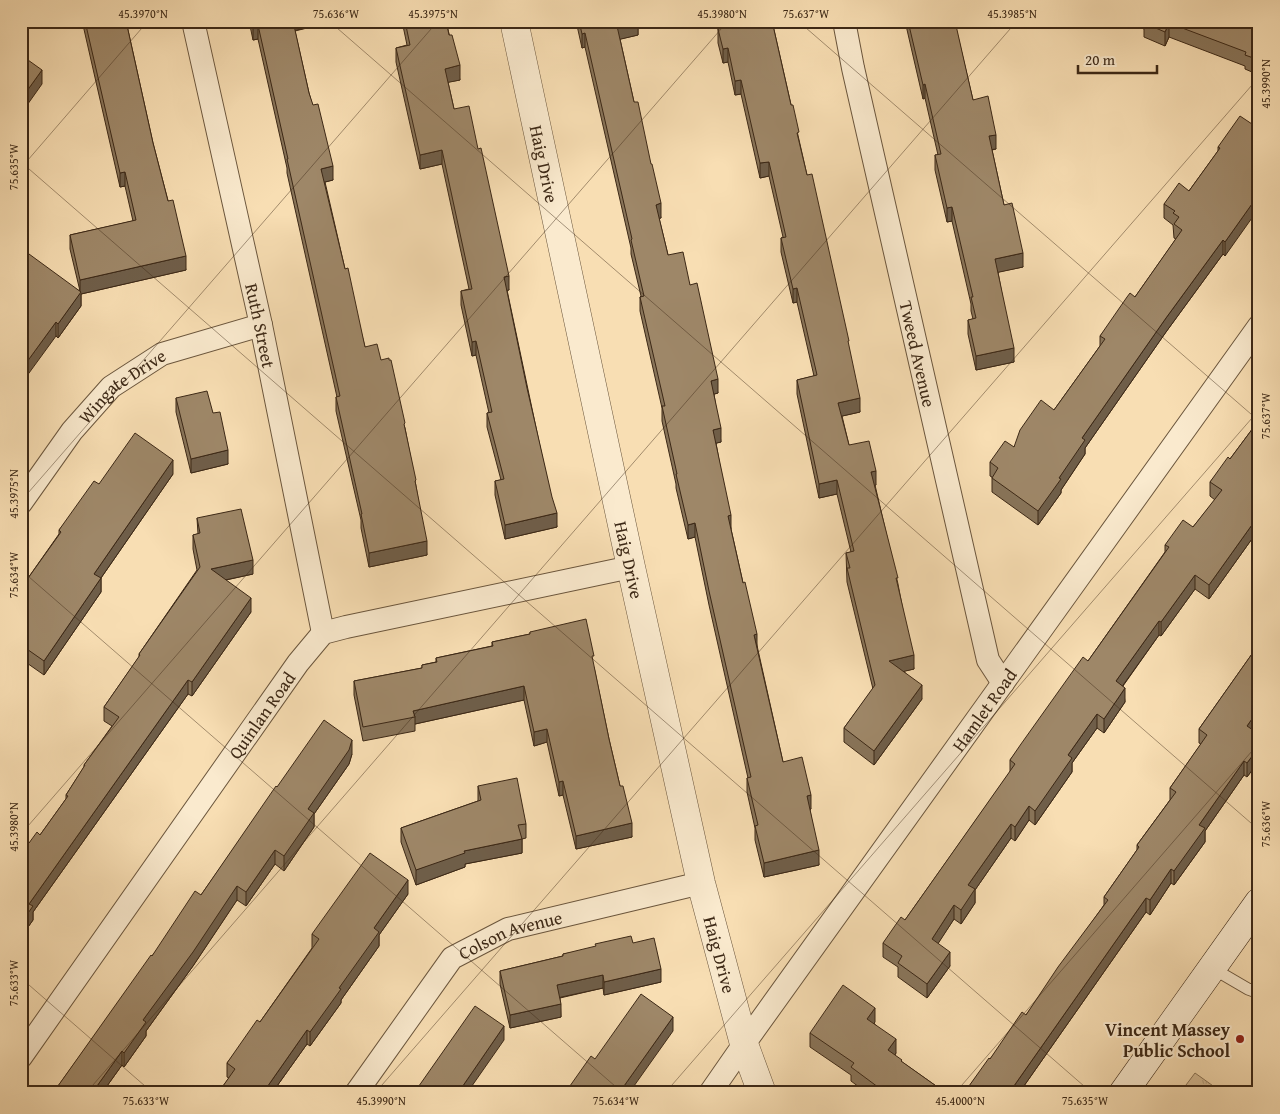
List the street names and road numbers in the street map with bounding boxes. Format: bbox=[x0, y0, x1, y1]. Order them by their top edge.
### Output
street label: Haig Drive bbox=[523, 122, 566, 205]
street label: Ruth Street bbox=[239, 280, 283, 371]
street label: Tweed Avenue bbox=[893, 298, 943, 410]
street label: Wingate Drive bbox=[71, 342, 171, 429]
street label: Haig Drive bbox=[608, 518, 651, 601]
street label: Hamlet Road bbox=[945, 662, 1023, 757]
street label: Quinlan Road bbox=[221, 666, 302, 764]
street label: Colson Avenue bbox=[453, 903, 565, 966]
street label: Haig Drive bbox=[697, 913, 743, 996]

